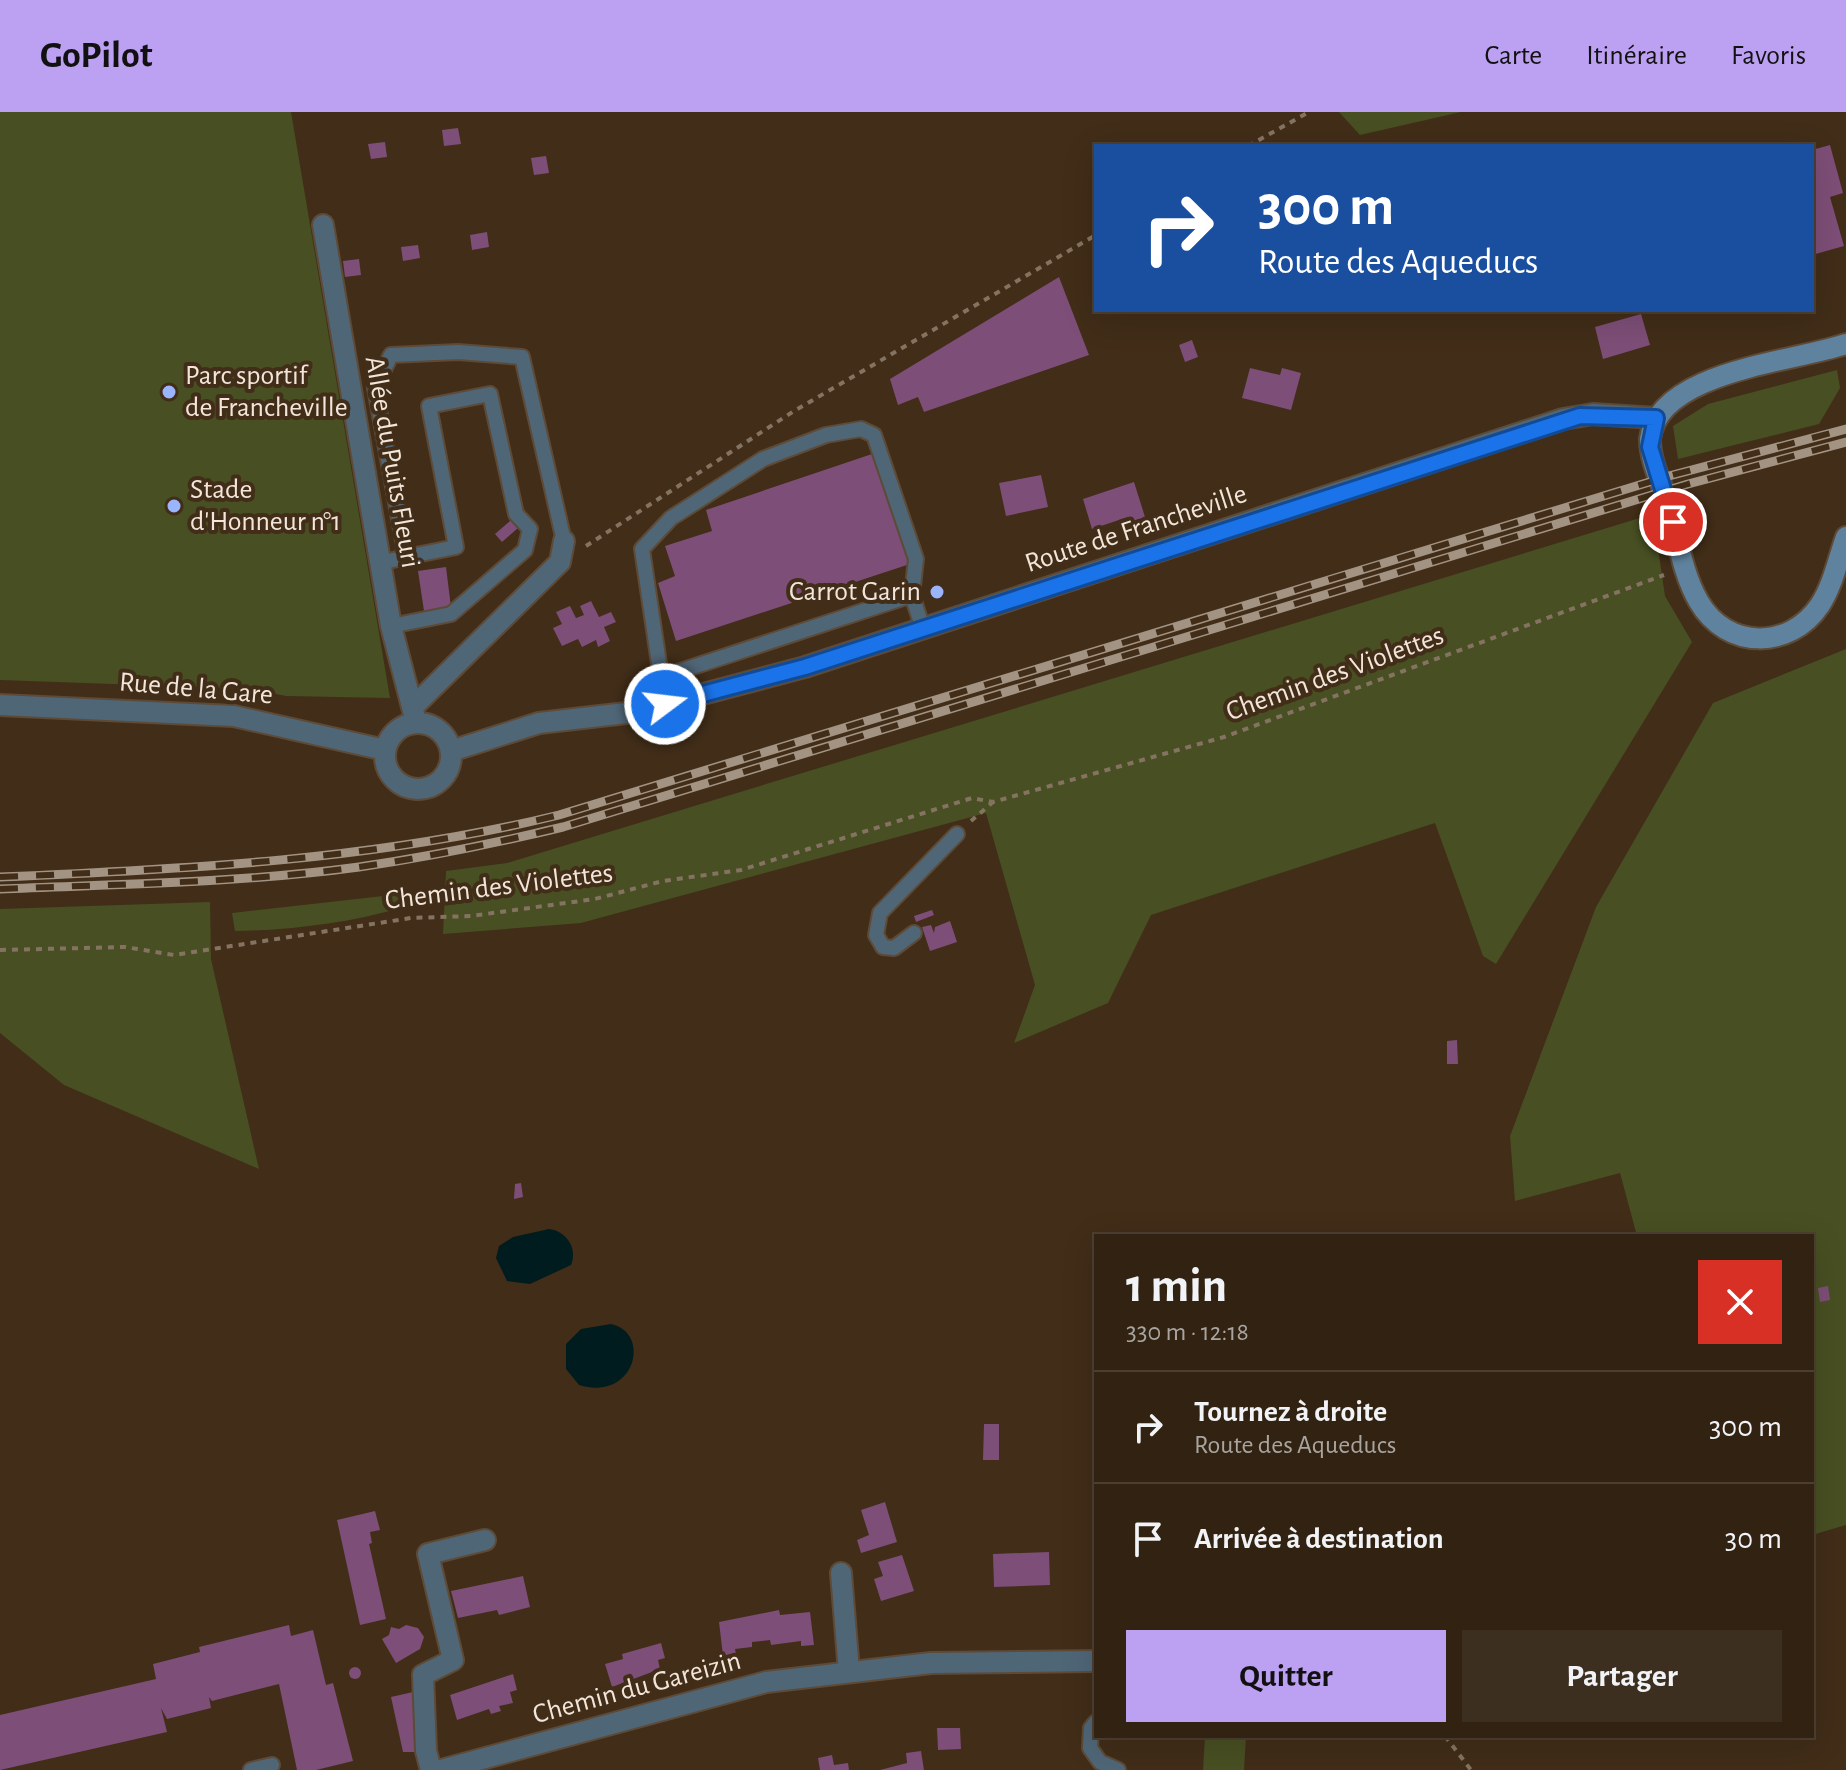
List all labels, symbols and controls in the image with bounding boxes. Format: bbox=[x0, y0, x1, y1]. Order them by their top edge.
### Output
text: GoPilot bbox=[40, 37, 153, 75]
text: Carte bbox=[1485, 42, 1542, 70]
text: Itinéraire bbox=[1586, 42, 1687, 70]
text: Favoris bbox=[1731, 42, 1806, 70]
icon: right bbox=[1126, 176, 1230, 280]
text: 300 m bbox=[1258, 179, 1394, 235]
text: Route des Aqueducs bbox=[1258, 244, 1538, 280]
street label: Allée du Puits Fleuri bbox=[360, 354, 424, 570]
place label: Parc sportif de Francheville bbox=[185, 362, 348, 422]
marker: Parc sportif de Francheville bbox=[160, 383, 178, 401]
place label: Stade d'Honneur n°1 bbox=[190, 476, 341, 536]
street label: Route de Francheville bbox=[1022, 480, 1250, 578]
pin bbox=[1639, 488, 1707, 556]
marker: Stade d'Honneur n°1 bbox=[165, 497, 183, 515]
icon: arrive bbox=[1651, 500, 1695, 544]
place label: Carrot Garin bbox=[789, 578, 921, 606]
marker: Carrot Garin bbox=[928, 583, 946, 601]
street label: Chemin des Violettes bbox=[1222, 622, 1448, 726]
position arrow bbox=[623, 662, 707, 746]
street label: Rue de la Gare bbox=[118, 668, 274, 710]
street label: Chemin des Violettes bbox=[383, 859, 615, 915]
button: close bbox=[1698, 1260, 1782, 1344]
text: 1 min bbox=[1126, 1263, 1227, 1311]
text: 330 m · 12:18 bbox=[1126, 1319, 1249, 1345]
text: Tournez à droite bbox=[1194, 1397, 1387, 1427]
icon: right bbox=[1126, 1405, 1170, 1449]
text: 300 m bbox=[1709, 1412, 1782, 1442]
text: Route des Aqueducs bbox=[1194, 1432, 1396, 1458]
icon: arrive bbox=[1126, 1517, 1170, 1561]
text: Arrivée à destination bbox=[1194, 1524, 1444, 1554]
text: 30 m bbox=[1725, 1524, 1782, 1554]
button: Quitter bbox=[1126, 1630, 1446, 1722]
button: Partager bbox=[1462, 1630, 1782, 1722]
street label: Chemin du Gareizin bbox=[530, 1647, 744, 1729]

